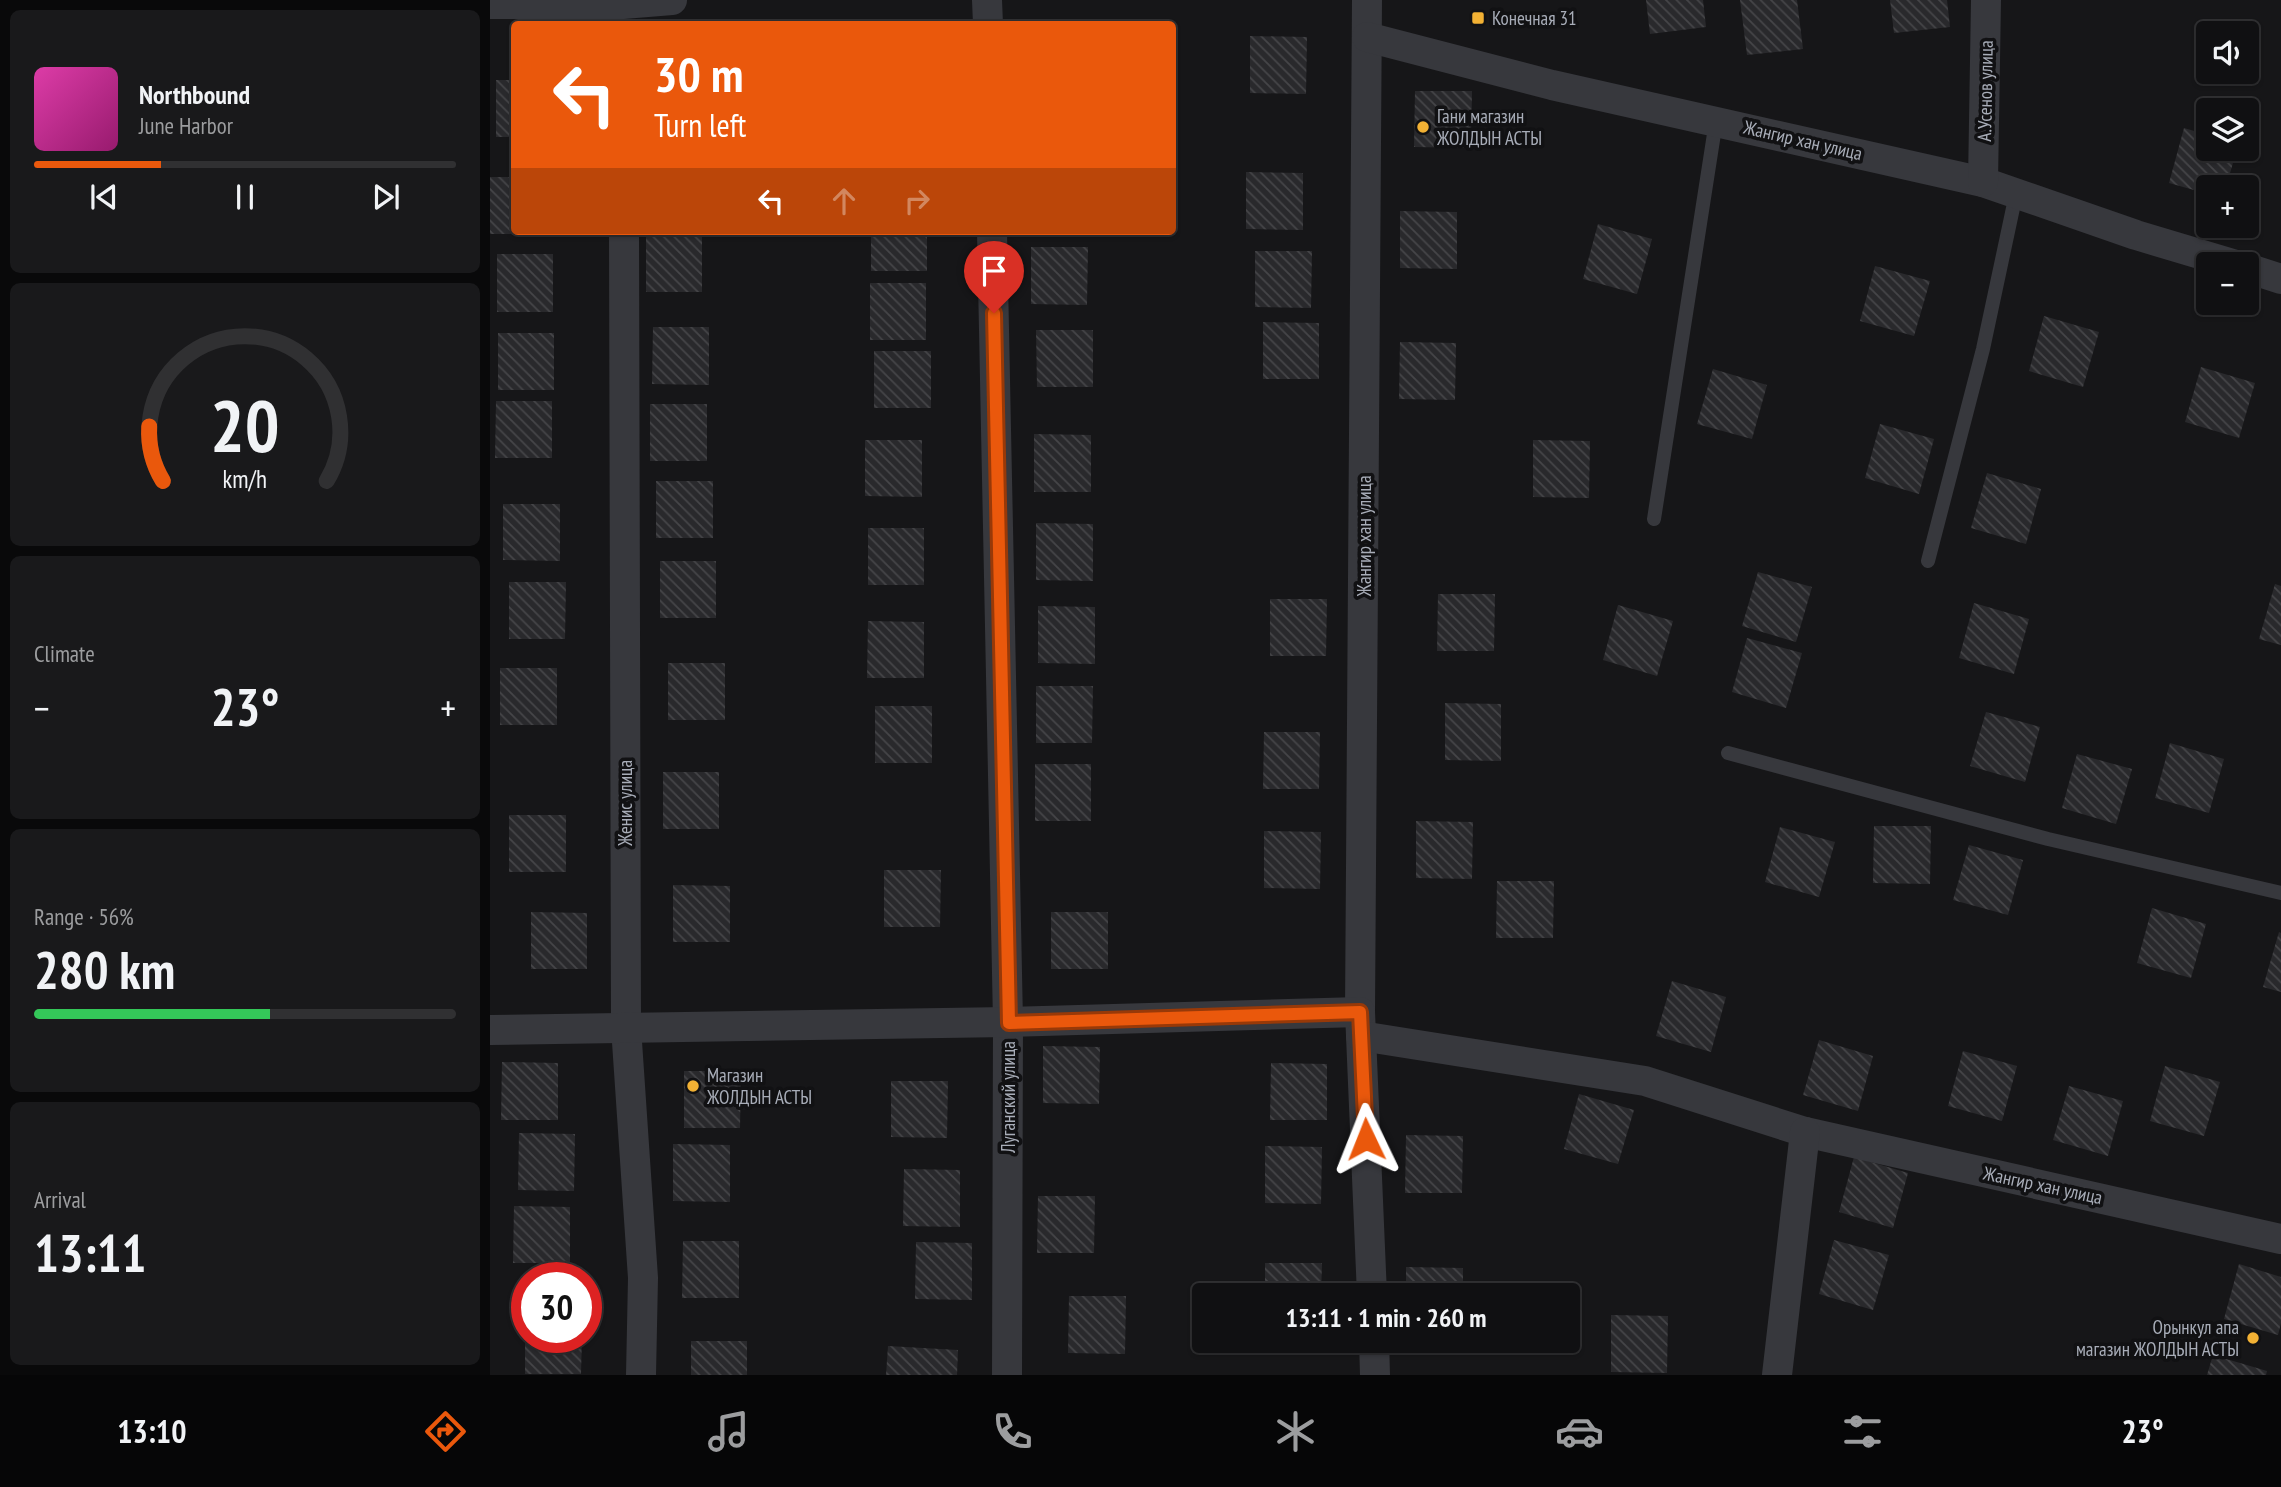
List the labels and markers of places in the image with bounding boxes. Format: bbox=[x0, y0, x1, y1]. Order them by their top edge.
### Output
place label: Конечная 31 bbox=[1492, 6, 1577, 30]
marker: Конечная 31 bbox=[1470, 10, 1486, 26]
place label: Гани магазин ЖОЛДЫН АСТЫ bbox=[1436, 104, 1542, 150]
marker: Гани магазин ЖОЛДЫН АСТЫ bbox=[1415, 119, 1431, 135]
pin bbox=[964, 241, 1024, 313]
place label: Магазин ЖОЛДЫН АСТЫ bbox=[706, 1063, 812, 1109]
marker: Магазин ЖОЛДЫН АСТЫ bbox=[685, 1078, 701, 1094]
place label: Орынкул апа магазин ЖОЛДЫН АСТЫ bbox=[2076, 1315, 2239, 1361]
marker: Орынкул апа магазин ЖОЛДЫН АСТЫ bbox=[2245, 1330, 2261, 1346]

